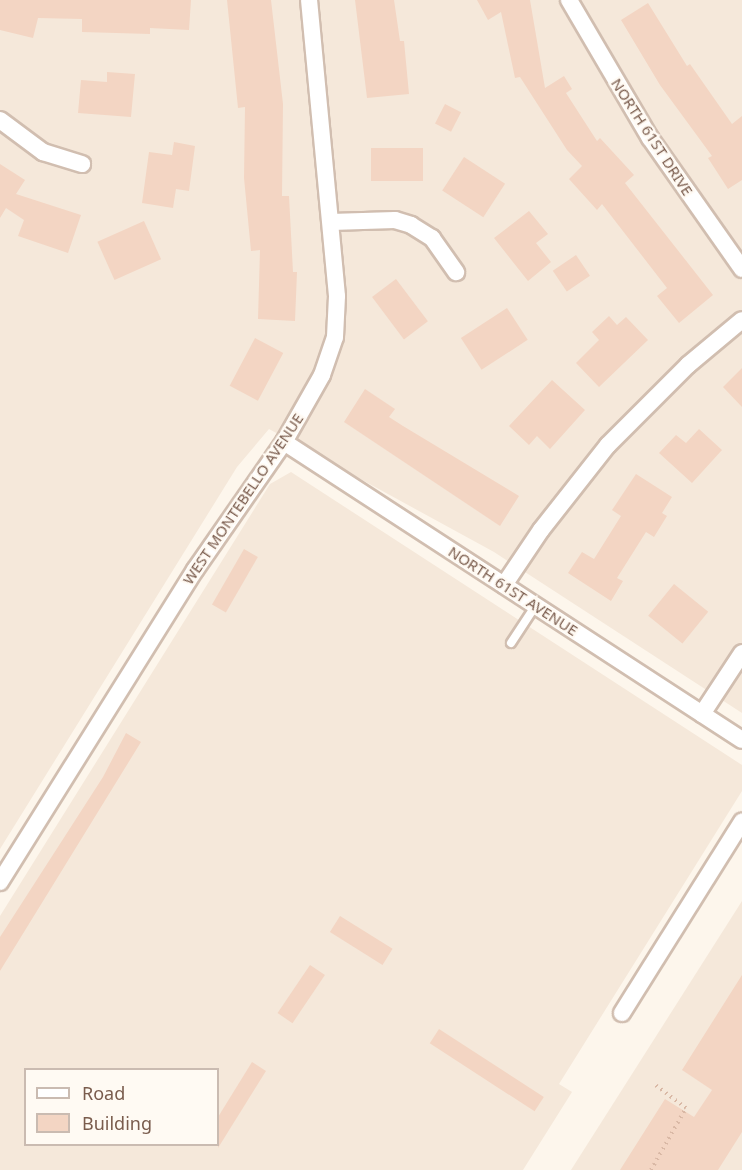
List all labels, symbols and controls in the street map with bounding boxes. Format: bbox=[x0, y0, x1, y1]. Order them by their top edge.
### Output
street label: NORTH 61ST DRIVE bbox=[607, 75, 697, 199]
street label: WEST MONTEBELLO AVENUE bbox=[179, 410, 307, 588]
street label: NORTH 61ST AVENUE bbox=[445, 542, 581, 640]
legend bbox=[24, 1068, 219, 1146]
text: Road bbox=[82, 1081, 125, 1105]
text: Building bbox=[82, 1111, 152, 1135]

